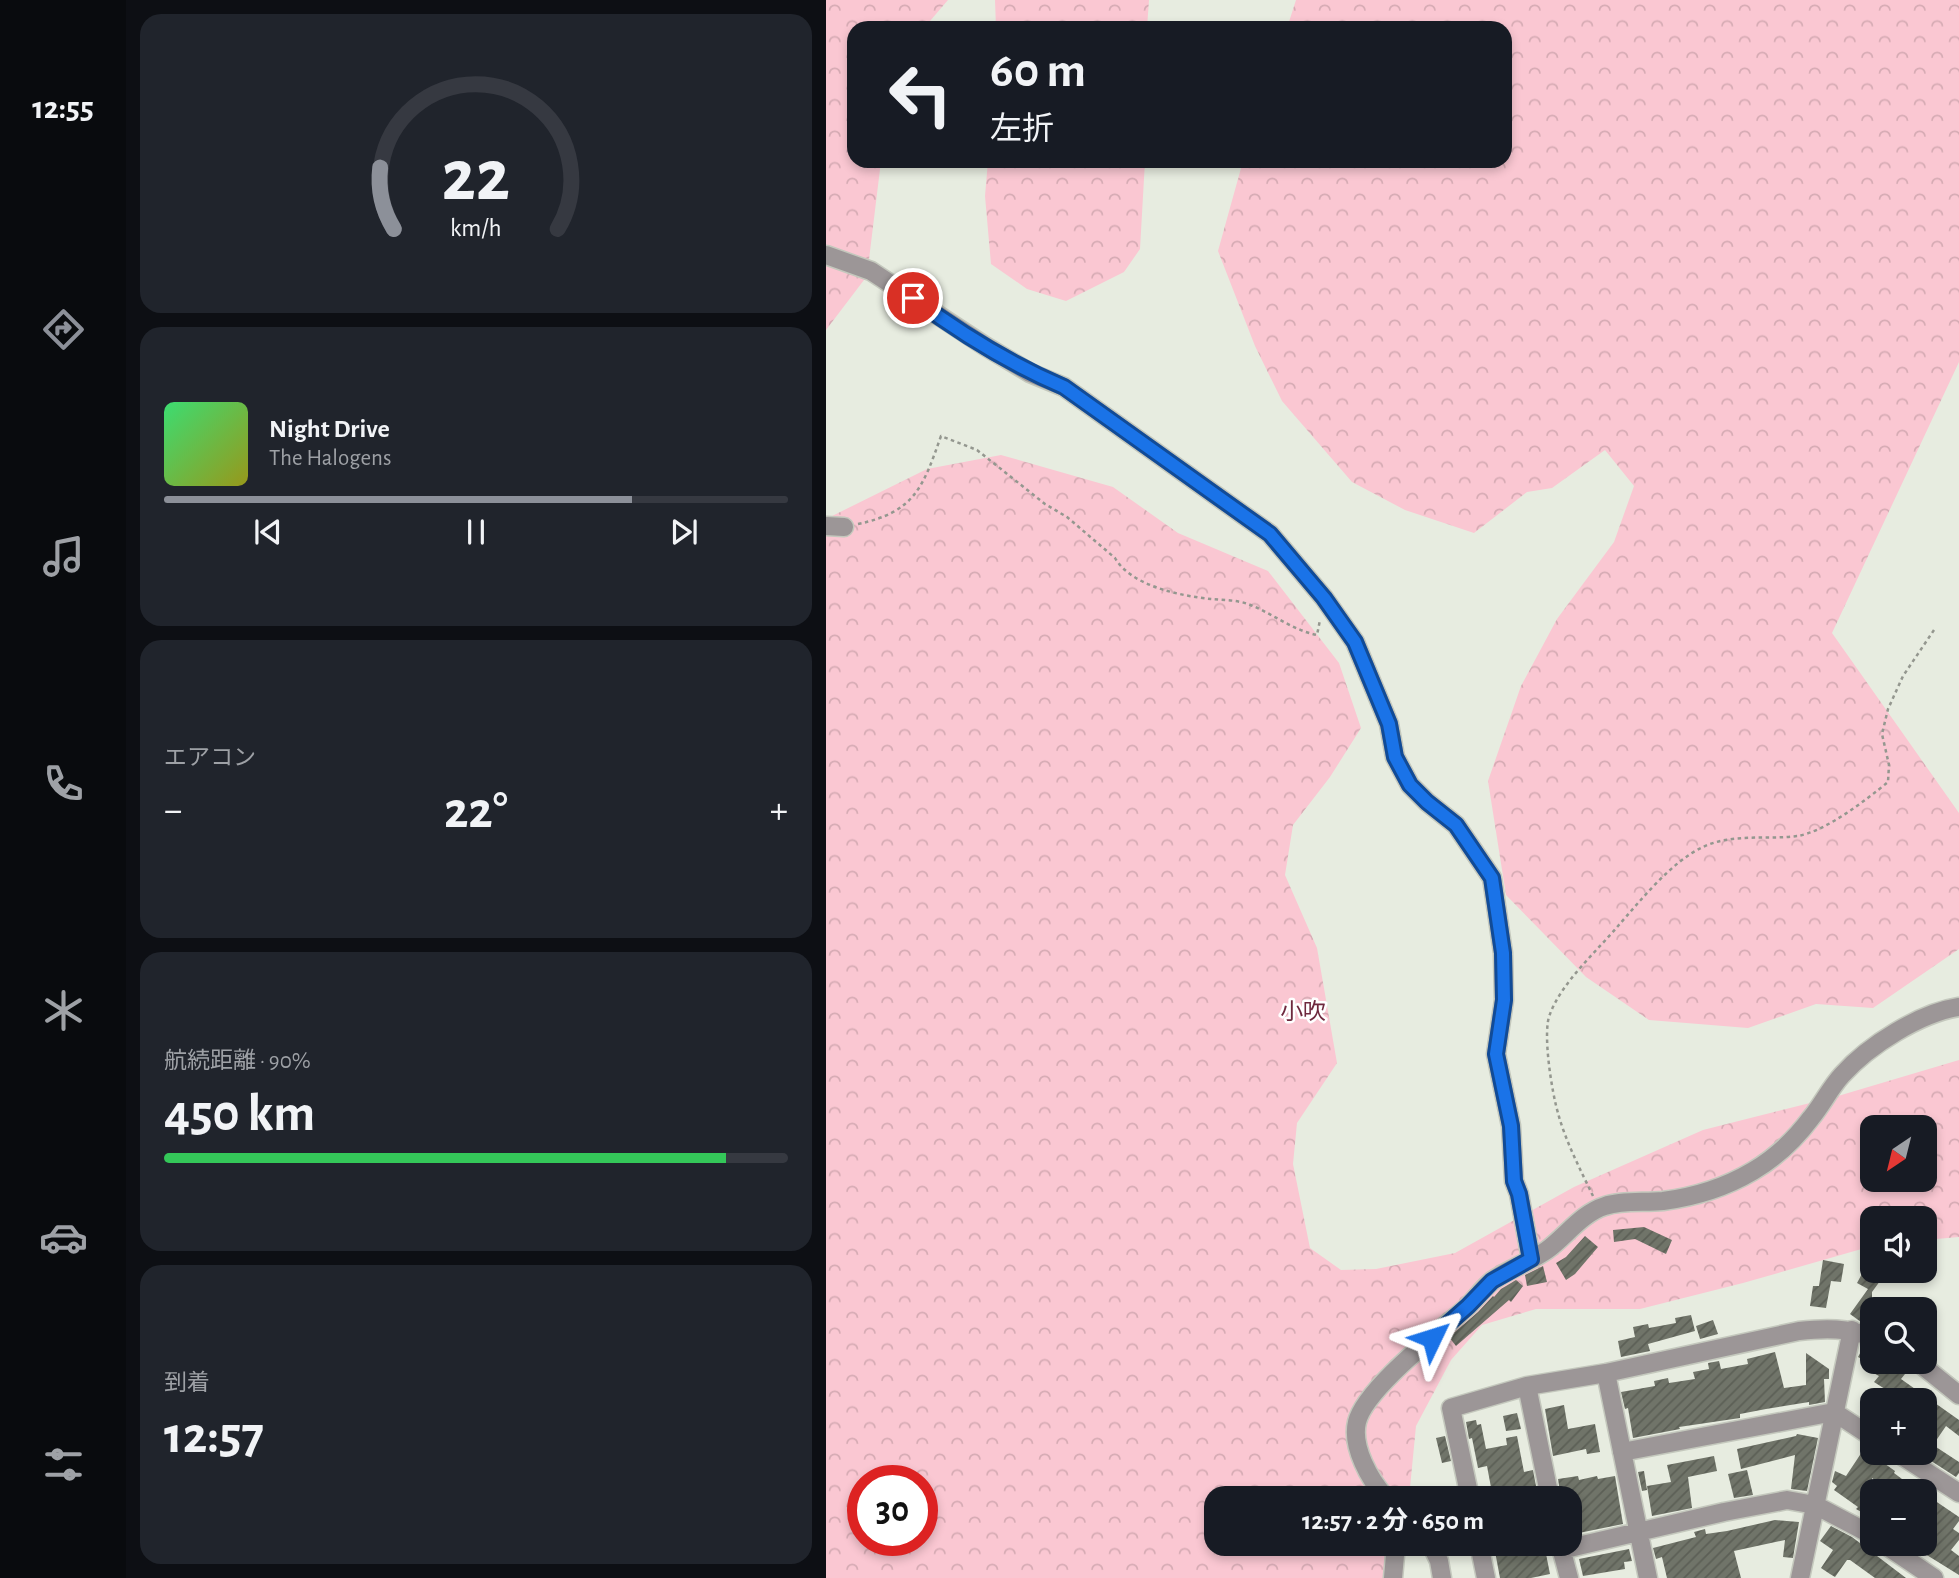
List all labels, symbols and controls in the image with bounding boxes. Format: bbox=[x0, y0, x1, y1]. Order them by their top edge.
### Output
text: 60 m bbox=[990, 47, 1086, 96]
icon: left bbox=[875, 49, 966, 140]
text: 12:55 bbox=[32, 92, 94, 124]
text: 左折 bbox=[990, 113, 1054, 145]
text: 22 bbox=[442, 142, 510, 215]
text: km/h bbox=[450, 216, 502, 241]
pin bbox=[883, 268, 943, 328]
icon: arrive bbox=[894, 279, 932, 317]
icon: directions bbox=[39, 305, 88, 354]
text: Night Drive bbox=[269, 416, 390, 442]
text: The Halogens bbox=[269, 447, 391, 470]
icon: previous bbox=[249, 513, 287, 551]
icon: pause bbox=[457, 513, 495, 551]
icon: next bbox=[665, 513, 703, 551]
icon: music bbox=[39, 532, 88, 581]
text: エアコン bbox=[164, 747, 256, 770]
icon: phone bbox=[39, 759, 88, 808]
text: 22° bbox=[444, 785, 508, 837]
text: − bbox=[164, 792, 182, 830]
text: + bbox=[770, 792, 788, 830]
icon: climate bbox=[39, 986, 88, 1035]
district label: 小吹 bbox=[1280, 999, 1326, 1024]
text: 航続距離 · 90% bbox=[164, 1050, 311, 1073]
text: 450 km bbox=[164, 1088, 315, 1140]
north arrow bbox=[1860, 1115, 1937, 1192]
map controls bbox=[1860, 1115, 1937, 1556]
button: sound bbox=[1860, 1206, 1937, 1283]
icon: car bbox=[39, 1213, 88, 1262]
button: search bbox=[1860, 1297, 1937, 1374]
position arrow bbox=[1395, 1301, 1469, 1375]
text: 到着 bbox=[164, 1372, 210, 1395]
button: + bbox=[1860, 1388, 1937, 1465]
text: 12:57 bbox=[164, 1410, 264, 1462]
icon: filters bbox=[39, 1440, 88, 1489]
speed limit sign: 30 bbox=[847, 1465, 938, 1556]
button: − bbox=[1860, 1479, 1937, 1556]
text: 12:57 · 2 分 · 650 m bbox=[1302, 1508, 1484, 1534]

